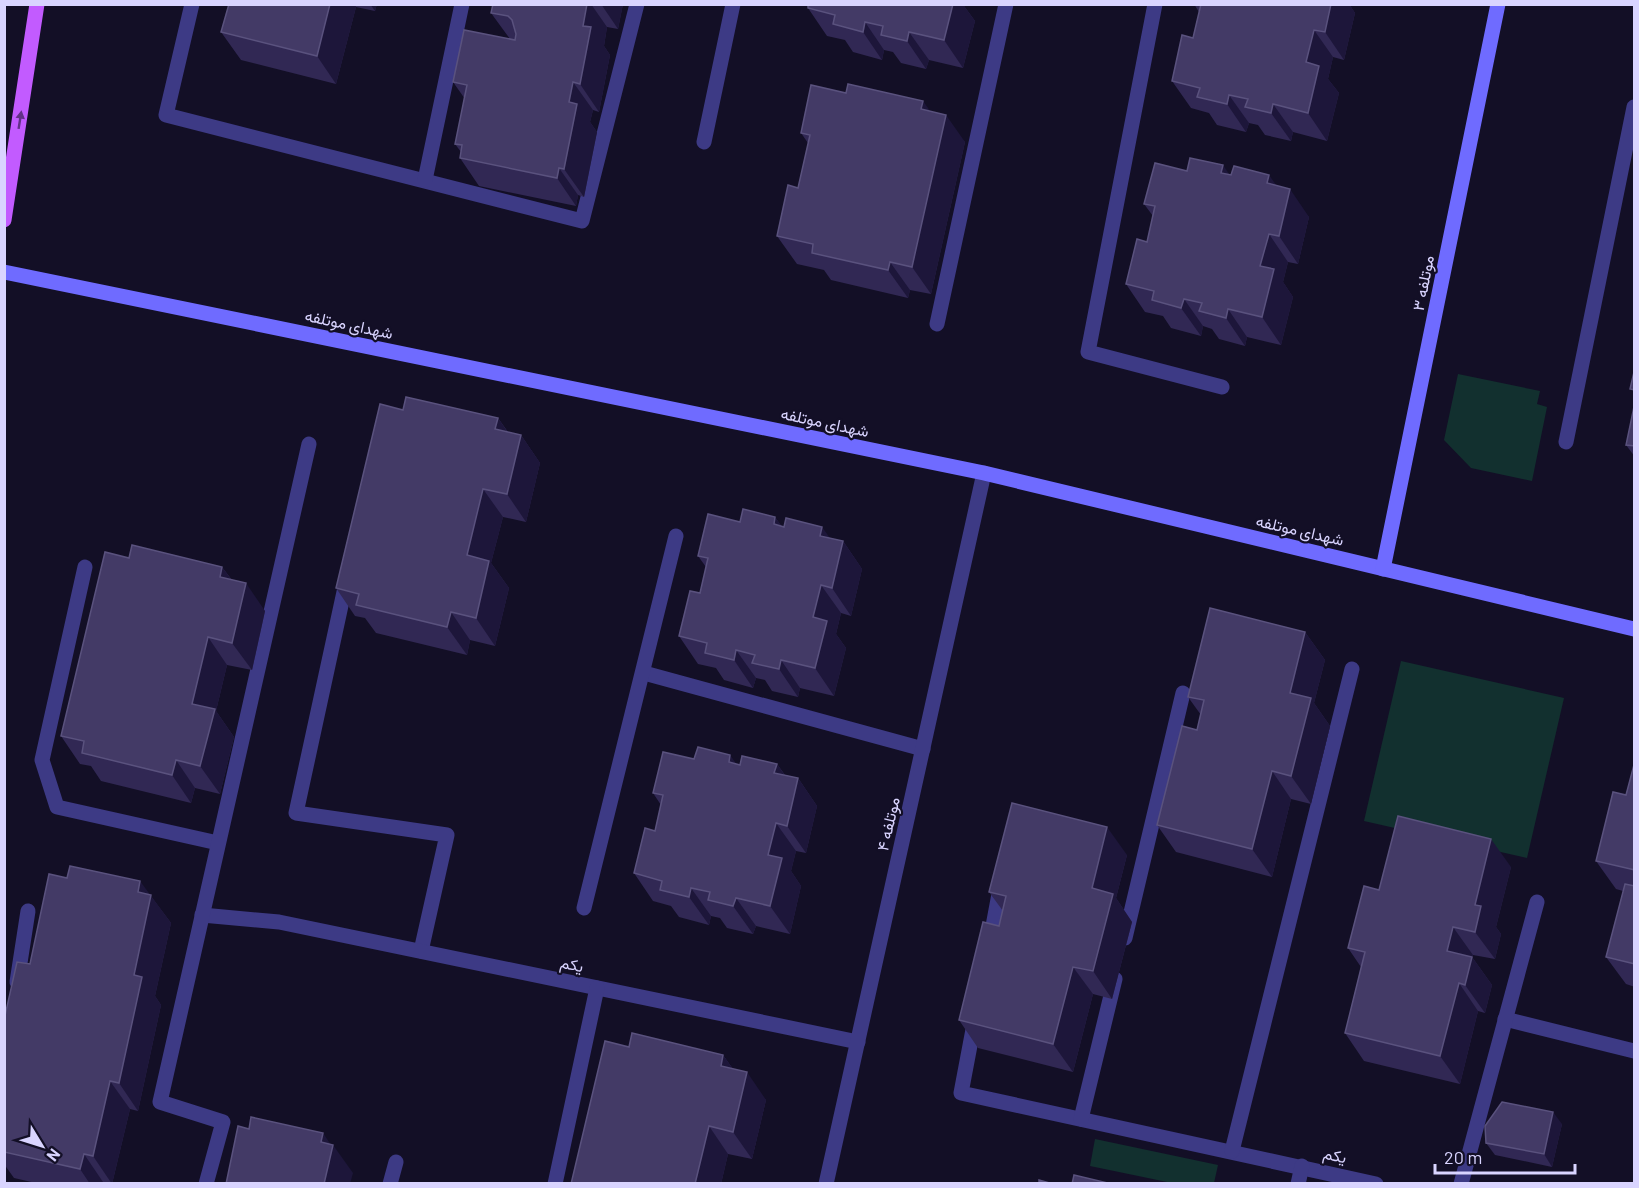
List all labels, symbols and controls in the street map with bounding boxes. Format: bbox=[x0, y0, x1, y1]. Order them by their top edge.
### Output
one-way arrow bbox=[15, 111, 24, 130]
street label: موتلفه ۳ bbox=[1408, 254, 1439, 313]
street label: شهدای موتلفه bbox=[303, 305, 395, 344]
street label: شهدای موتلفه bbox=[779, 403, 871, 442]
street label: شهدای موتلفه bbox=[1254, 510, 1346, 551]
street label: موتلفه ۴ bbox=[872, 795, 905, 853]
street label: یکم bbox=[558, 952, 585, 977]
north arrow bbox=[12, 1116, 72, 1176]
scale bar bbox=[1435, 1137, 1574, 1175]
street label: یکم bbox=[1321, 1143, 1349, 1168]
text: N bbox=[43, 1146, 65, 1166]
text: 20 m bbox=[1444, 1146, 1482, 1168]

